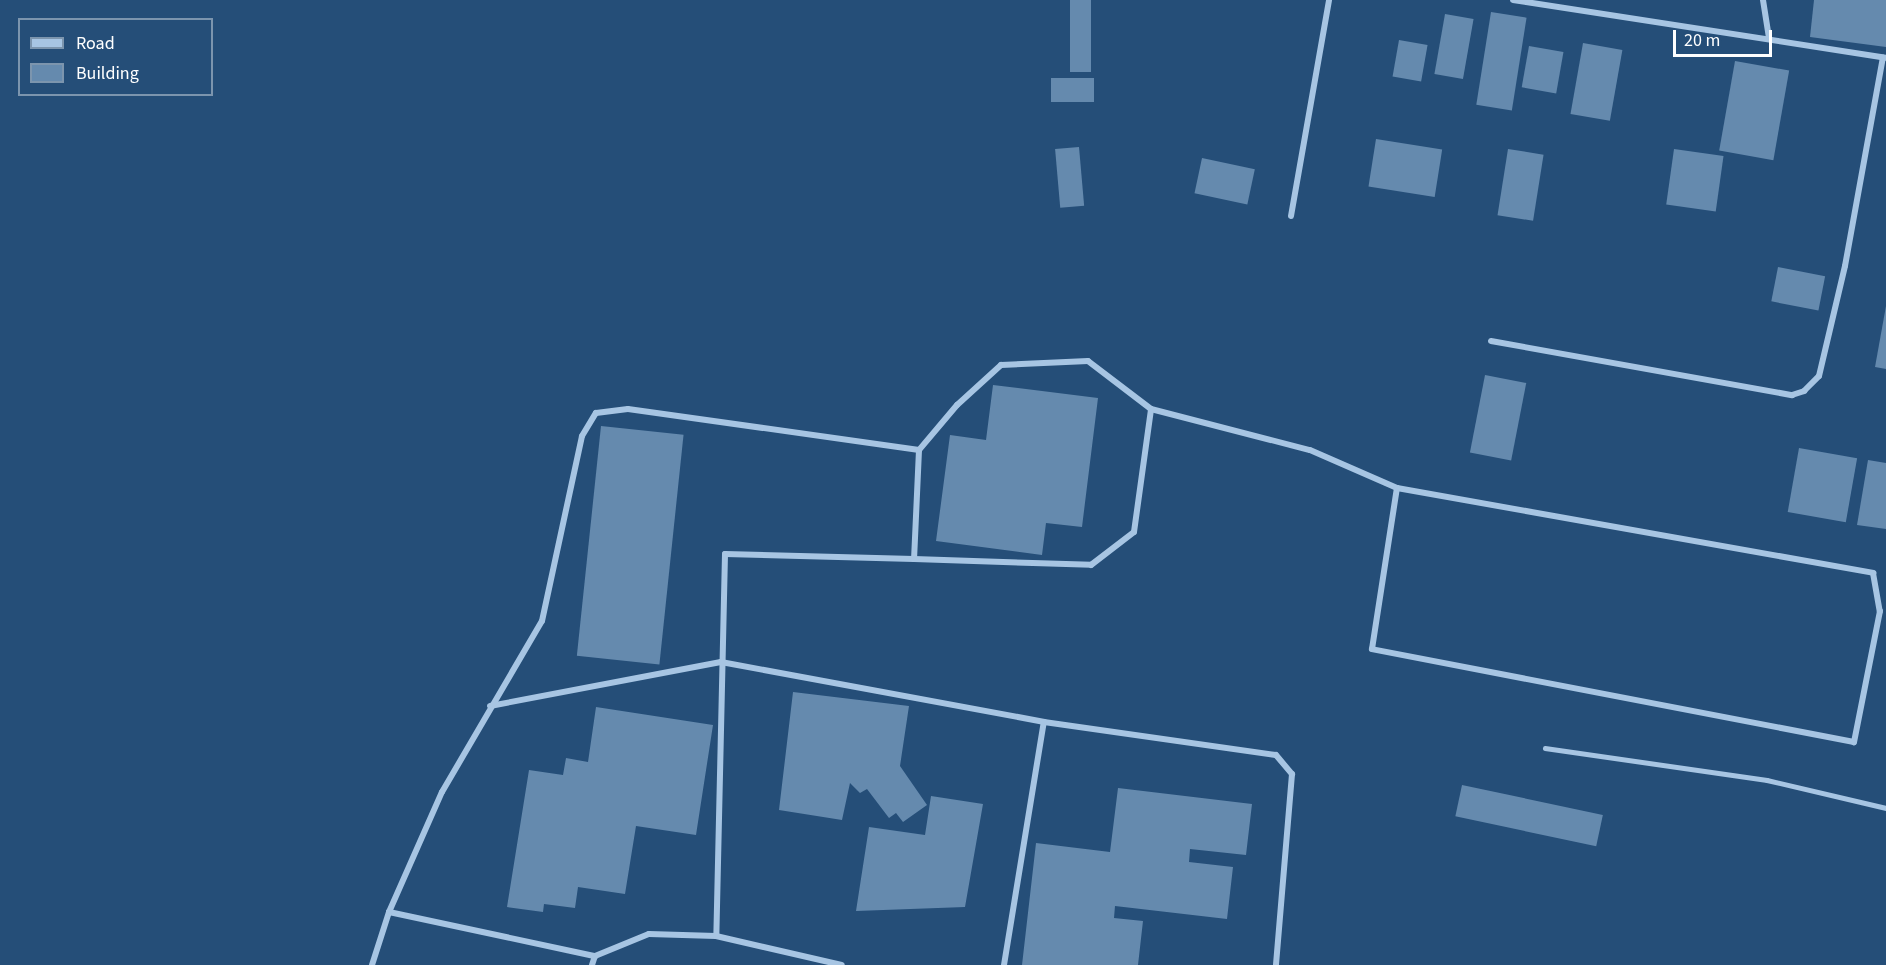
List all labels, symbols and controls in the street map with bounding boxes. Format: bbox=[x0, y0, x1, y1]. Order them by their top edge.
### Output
legend bbox=[18, 18, 213, 96]
scale bar bbox=[1676, 18, 1775, 56]
text: 20 m bbox=[1684, 28, 1720, 53]
text: Road bbox=[76, 31, 115, 56]
text: Building bbox=[76, 61, 139, 86]

